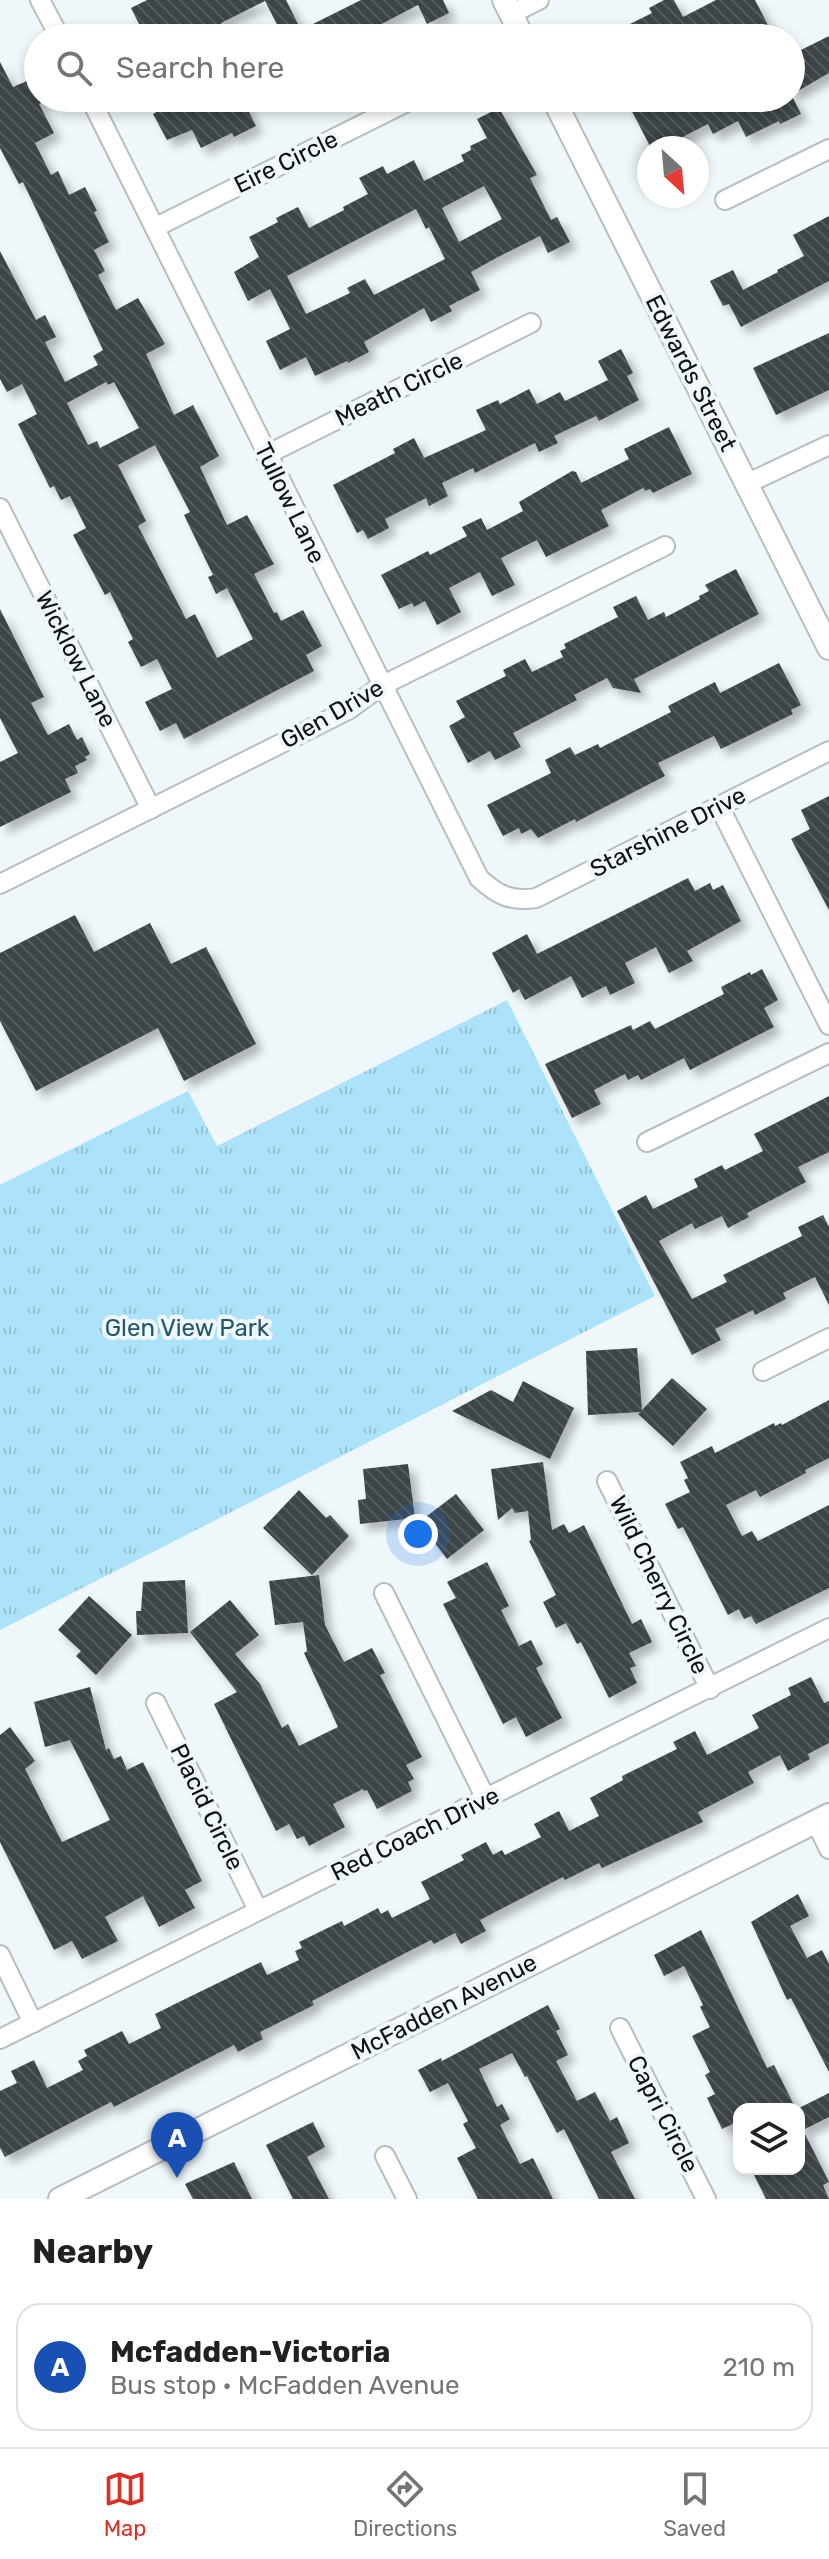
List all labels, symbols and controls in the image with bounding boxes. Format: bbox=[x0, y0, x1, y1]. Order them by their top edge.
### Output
search box bbox=[24, 24, 805, 112]
icon: search bbox=[52, 46, 96, 90]
text: Search here bbox=[116, 50, 284, 86]
street label: Eire Circle bbox=[230, 125, 342, 199]
north arrow bbox=[637, 136, 709, 208]
street label: Edwards Street bbox=[640, 290, 742, 456]
street label: Meath Circle bbox=[331, 346, 467, 432]
street label: Tullow Lane bbox=[249, 438, 331, 568]
street label: Wicklow Lane bbox=[30, 586, 122, 732]
street label: Glen Drive bbox=[276, 673, 388, 755]
street label: Starshine Drive bbox=[585, 781, 751, 883]
park label: Glen View Park bbox=[105, 1314, 270, 1342]
street label: Wild Cherry Circle bbox=[604, 1491, 714, 1679]
your location bbox=[398, 1514, 438, 1554]
street label: Placid Circle bbox=[164, 1739, 250, 1875]
street label: Red Coach Drive bbox=[326, 1781, 504, 1887]
street label: McFadden Avenue bbox=[346, 1948, 542, 2066]
street label: Capri Circle bbox=[622, 2051, 704, 2177]
map controls bbox=[733, 2103, 805, 2175]
button: layers bbox=[733, 2103, 805, 2175]
pin: A bbox=[151, 2112, 203, 2178]
text: Nearby bbox=[32, 2231, 153, 2272]
text: Mcfadden-Victoria bbox=[110, 2334, 391, 2370]
text: A bbox=[51, 2352, 69, 2383]
text: 210 m bbox=[723, 2352, 795, 2383]
text: Bus stop · McFadden Avenue bbox=[110, 2370, 460, 2401]
tab: Map bbox=[103, 2467, 147, 2542]
tab: Directions bbox=[353, 2467, 457, 2542]
tab: Saved bbox=[663, 2467, 726, 2542]

